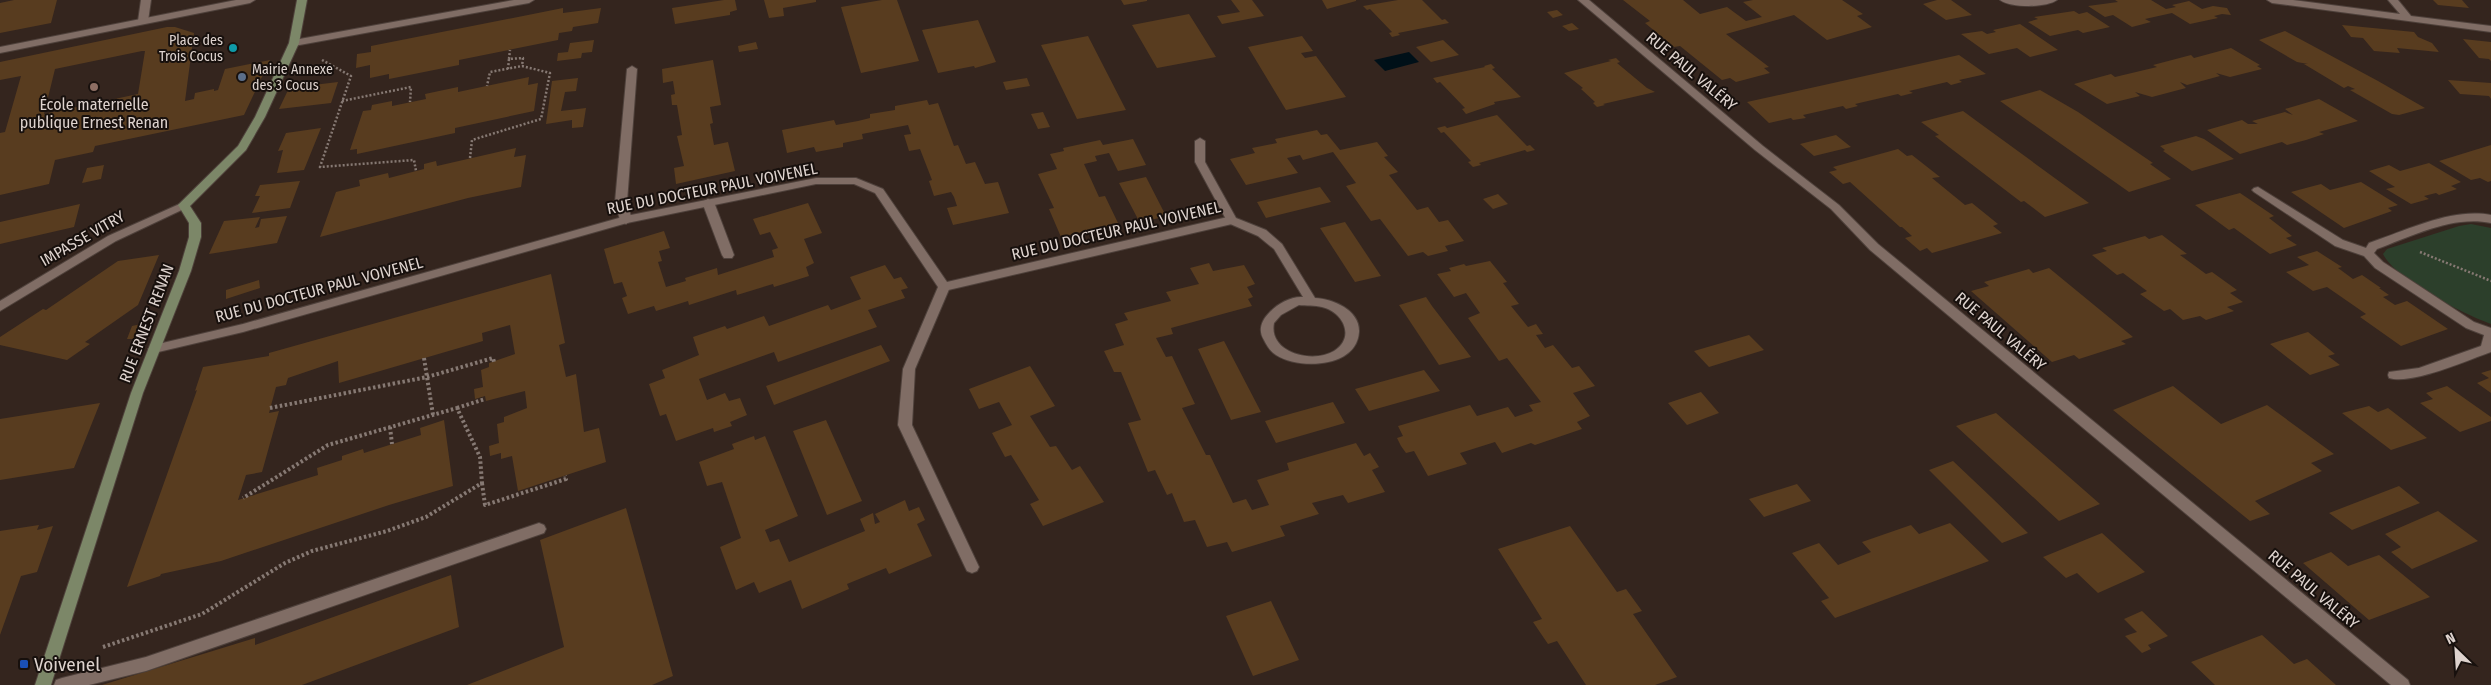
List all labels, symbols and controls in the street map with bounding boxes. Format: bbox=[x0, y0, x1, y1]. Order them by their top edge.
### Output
street label: RUE PAUL VALÉRY bbox=[1643, 28, 1741, 115]
place label: Place des Trois Cocus bbox=[159, 32, 223, 65]
marker: Place des Trois Cocus bbox=[227, 42, 239, 54]
place label: Mairie Annexe des 3 Cocus bbox=[252, 61, 333, 94]
marker: Mairie Annexe des 3 Cocus bbox=[236, 71, 248, 83]
marker: École maternelle publique Ernest Renan bbox=[88, 81, 100, 93]
place label: École maternelle publique Ernest Renan bbox=[20, 95, 168, 132]
street label: RUE DU DOCTEUR PAUL VOIVENEL bbox=[605, 159, 819, 218]
street label: RUE DU DOCTEUR PAUL VOIVENEL bbox=[1010, 197, 1223, 264]
street label: IMPASSE VITRY bbox=[37, 207, 128, 270]
street label: RUE DU DOCTEUR PAUL VOIVENEL bbox=[213, 253, 425, 326]
street label: RUE ERNEST RENAN bbox=[115, 261, 178, 385]
street label: RUE PAUL VALÉRY bbox=[1952, 288, 2050, 375]
street label: RUE PAUL VALÉRY bbox=[2265, 546, 2363, 633]
north arrow bbox=[2431, 625, 2481, 675]
text: N bbox=[2443, 629, 2458, 648]
place label: Voivenel bbox=[34, 653, 100, 676]
marker: Voivenel bbox=[18, 658, 30, 670]

